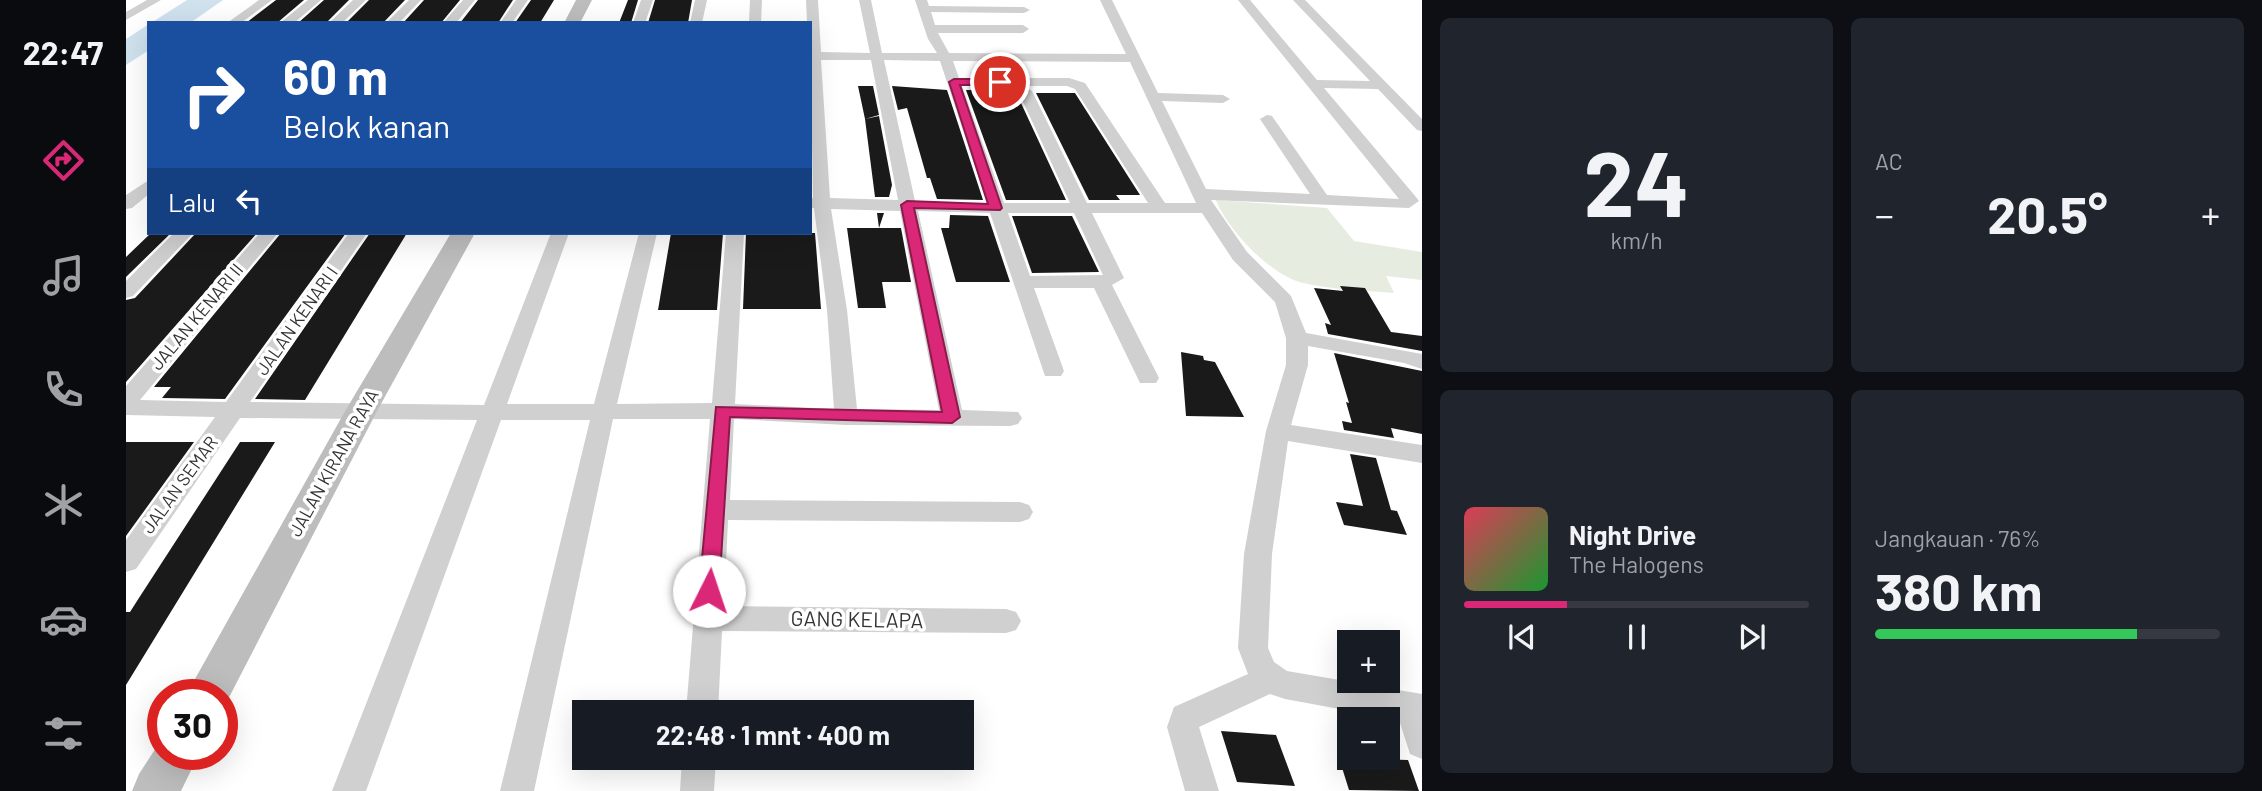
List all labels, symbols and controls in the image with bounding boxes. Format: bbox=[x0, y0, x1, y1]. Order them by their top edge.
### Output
text: 22:47 bbox=[23, 33, 103, 71]
text: 60 m bbox=[283, 46, 388, 105]
icon: right bbox=[168, 49, 259, 140]
pin bbox=[970, 52, 1030, 112]
icon: arrive bbox=[981, 63, 1019, 101]
text: Belok kanan bbox=[283, 106, 450, 144]
text: 24 bbox=[1583, 126, 1690, 235]
icon: directions bbox=[39, 136, 88, 185]
text: AC bbox=[1875, 147, 1903, 175]
icon: left bbox=[230, 182, 268, 220]
text: 20.5° bbox=[1987, 182, 2108, 244]
text: Lalu bbox=[168, 186, 216, 217]
text: − bbox=[1875, 191, 1894, 237]
text: + bbox=[2201, 191, 2220, 237]
text: km/h bbox=[1610, 226, 1663, 254]
icon: music bbox=[39, 251, 88, 300]
street label: JALAN KENARI II bbox=[145, 259, 247, 374]
street label: JALAN KENARI I bbox=[251, 262, 342, 379]
icon: phone bbox=[39, 365, 88, 414]
street label: JALAN KIRANA RAYA bbox=[284, 385, 383, 540]
street label: JALAN SEMAR bbox=[136, 431, 222, 537]
icon: climate bbox=[39, 480, 88, 529]
text: Night Drive bbox=[1569, 519, 1696, 550]
text: Jangkauan · 76% bbox=[1875, 524, 2041, 552]
text: The Halogens bbox=[1569, 550, 1704, 578]
position arrow bbox=[672, 554, 746, 628]
text: 380 km bbox=[1875, 559, 2042, 621]
icon: car bbox=[39, 595, 88, 644]
street label: GANG KELAPA bbox=[790, 605, 924, 632]
icon: previous bbox=[1503, 618, 1541, 656]
icon: pause bbox=[1618, 618, 1656, 656]
icon: next bbox=[1733, 618, 1771, 656]
map controls bbox=[1337, 630, 1400, 770]
button: + bbox=[1337, 630, 1400, 693]
speed limit sign: 30 bbox=[147, 679, 238, 770]
button: − bbox=[1337, 707, 1400, 770]
icon: filters bbox=[39, 709, 88, 758]
text: 22:48 · 1 mnt · 400 m bbox=[656, 719, 890, 750]

